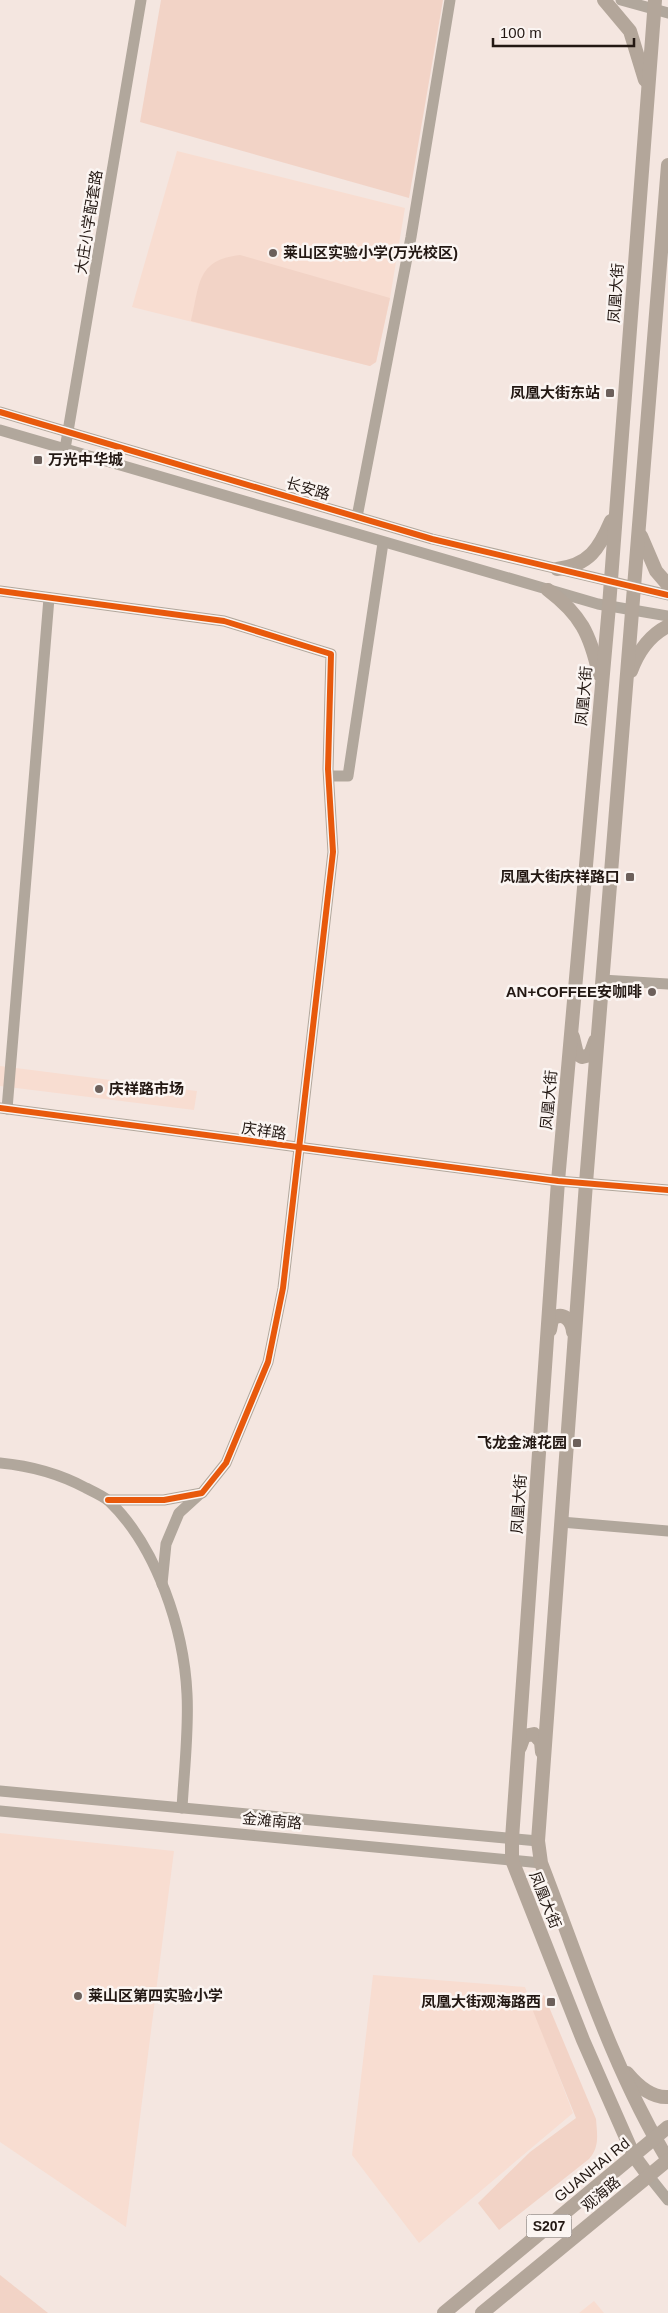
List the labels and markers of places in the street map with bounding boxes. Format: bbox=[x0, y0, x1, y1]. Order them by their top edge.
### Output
place label: 莱山区实验小学(万光校区) bbox=[283, 244, 458, 261]
marker: 莱山区实验小学(万光校区) bbox=[267, 247, 279, 259]
place label: 凤凰大街东站 bbox=[510, 384, 600, 401]
marker: 凤凰大街东站 bbox=[604, 387, 616, 399]
place label: 万光中华城 bbox=[48, 451, 123, 468]
marker: 万光中华城 bbox=[32, 454, 44, 466]
place label: 凤凰大街庆祥路口 bbox=[500, 868, 620, 885]
marker: 凤凰大街庆祥路口 bbox=[624, 871, 636, 883]
place label: AN+COFFEE安咖啡 bbox=[506, 983, 642, 1000]
marker: AN+COFFEE安咖啡 bbox=[646, 986, 658, 998]
place label: 庆祥路市场 bbox=[109, 1080, 184, 1097]
marker: 庆祥路市场 bbox=[93, 1083, 105, 1095]
place label: 飞龙金滩花园 bbox=[477, 1434, 567, 1451]
marker: 飞龙金滩花园 bbox=[571, 1437, 583, 1449]
place label: 莱山区第四实验小学 bbox=[88, 1987, 223, 2004]
marker: 莱山区第四实验小学 bbox=[72, 1990, 84, 2002]
place label: 凤凰大街观海路西 bbox=[421, 1993, 541, 2010]
marker: 凤凰大街观海路西 bbox=[545, 1996, 557, 2008]

